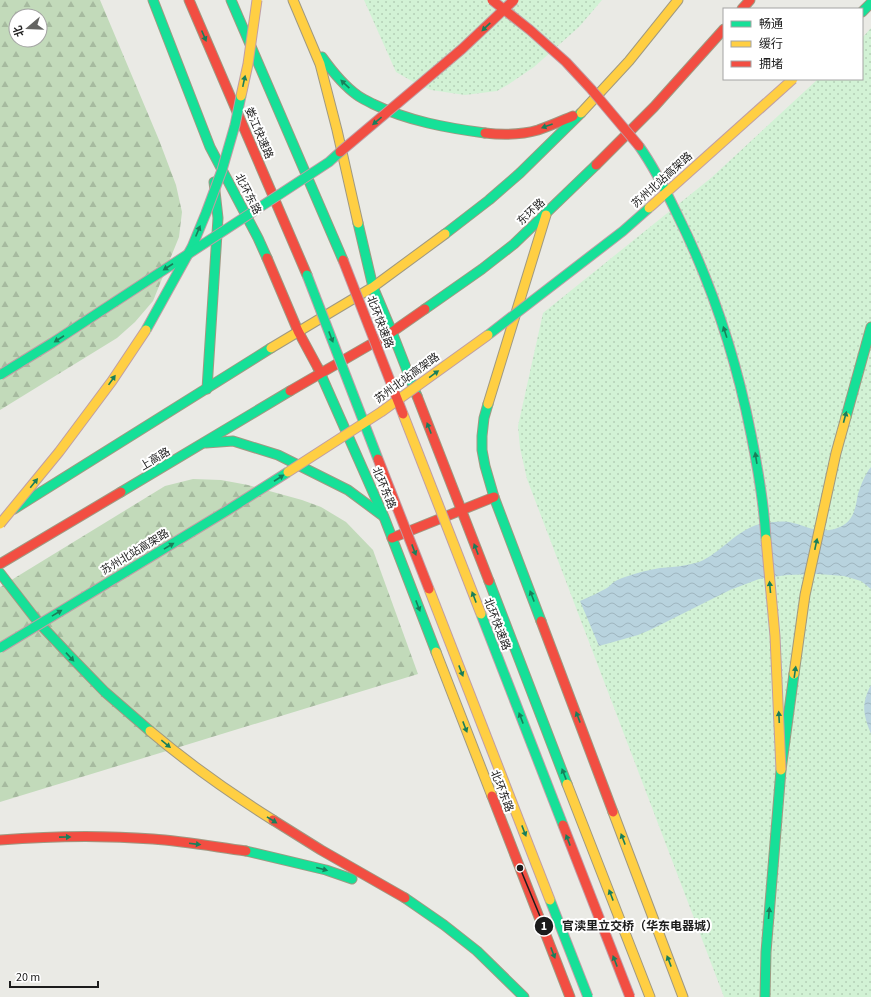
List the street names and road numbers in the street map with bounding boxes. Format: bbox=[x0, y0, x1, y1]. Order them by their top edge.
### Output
street label: 娄江快速路 bbox=[241, 105, 277, 161]
street label: 苏州北站高架路 bbox=[628, 149, 696, 211]
street label: 北环东路 bbox=[231, 171, 265, 217]
street label: 东环路 bbox=[514, 195, 548, 229]
street label: 北环快速路 bbox=[363, 294, 397, 350]
street label: 苏州北站高架路 bbox=[371, 349, 443, 407]
street label: 上高路 bbox=[137, 444, 173, 474]
street label: 北环东路 bbox=[369, 465, 399, 511]
street label: 苏州北站高架路 bbox=[98, 526, 172, 578]
street label: 北环快速路 bbox=[480, 596, 514, 652]
street label: 北环东路 bbox=[487, 768, 517, 814]

